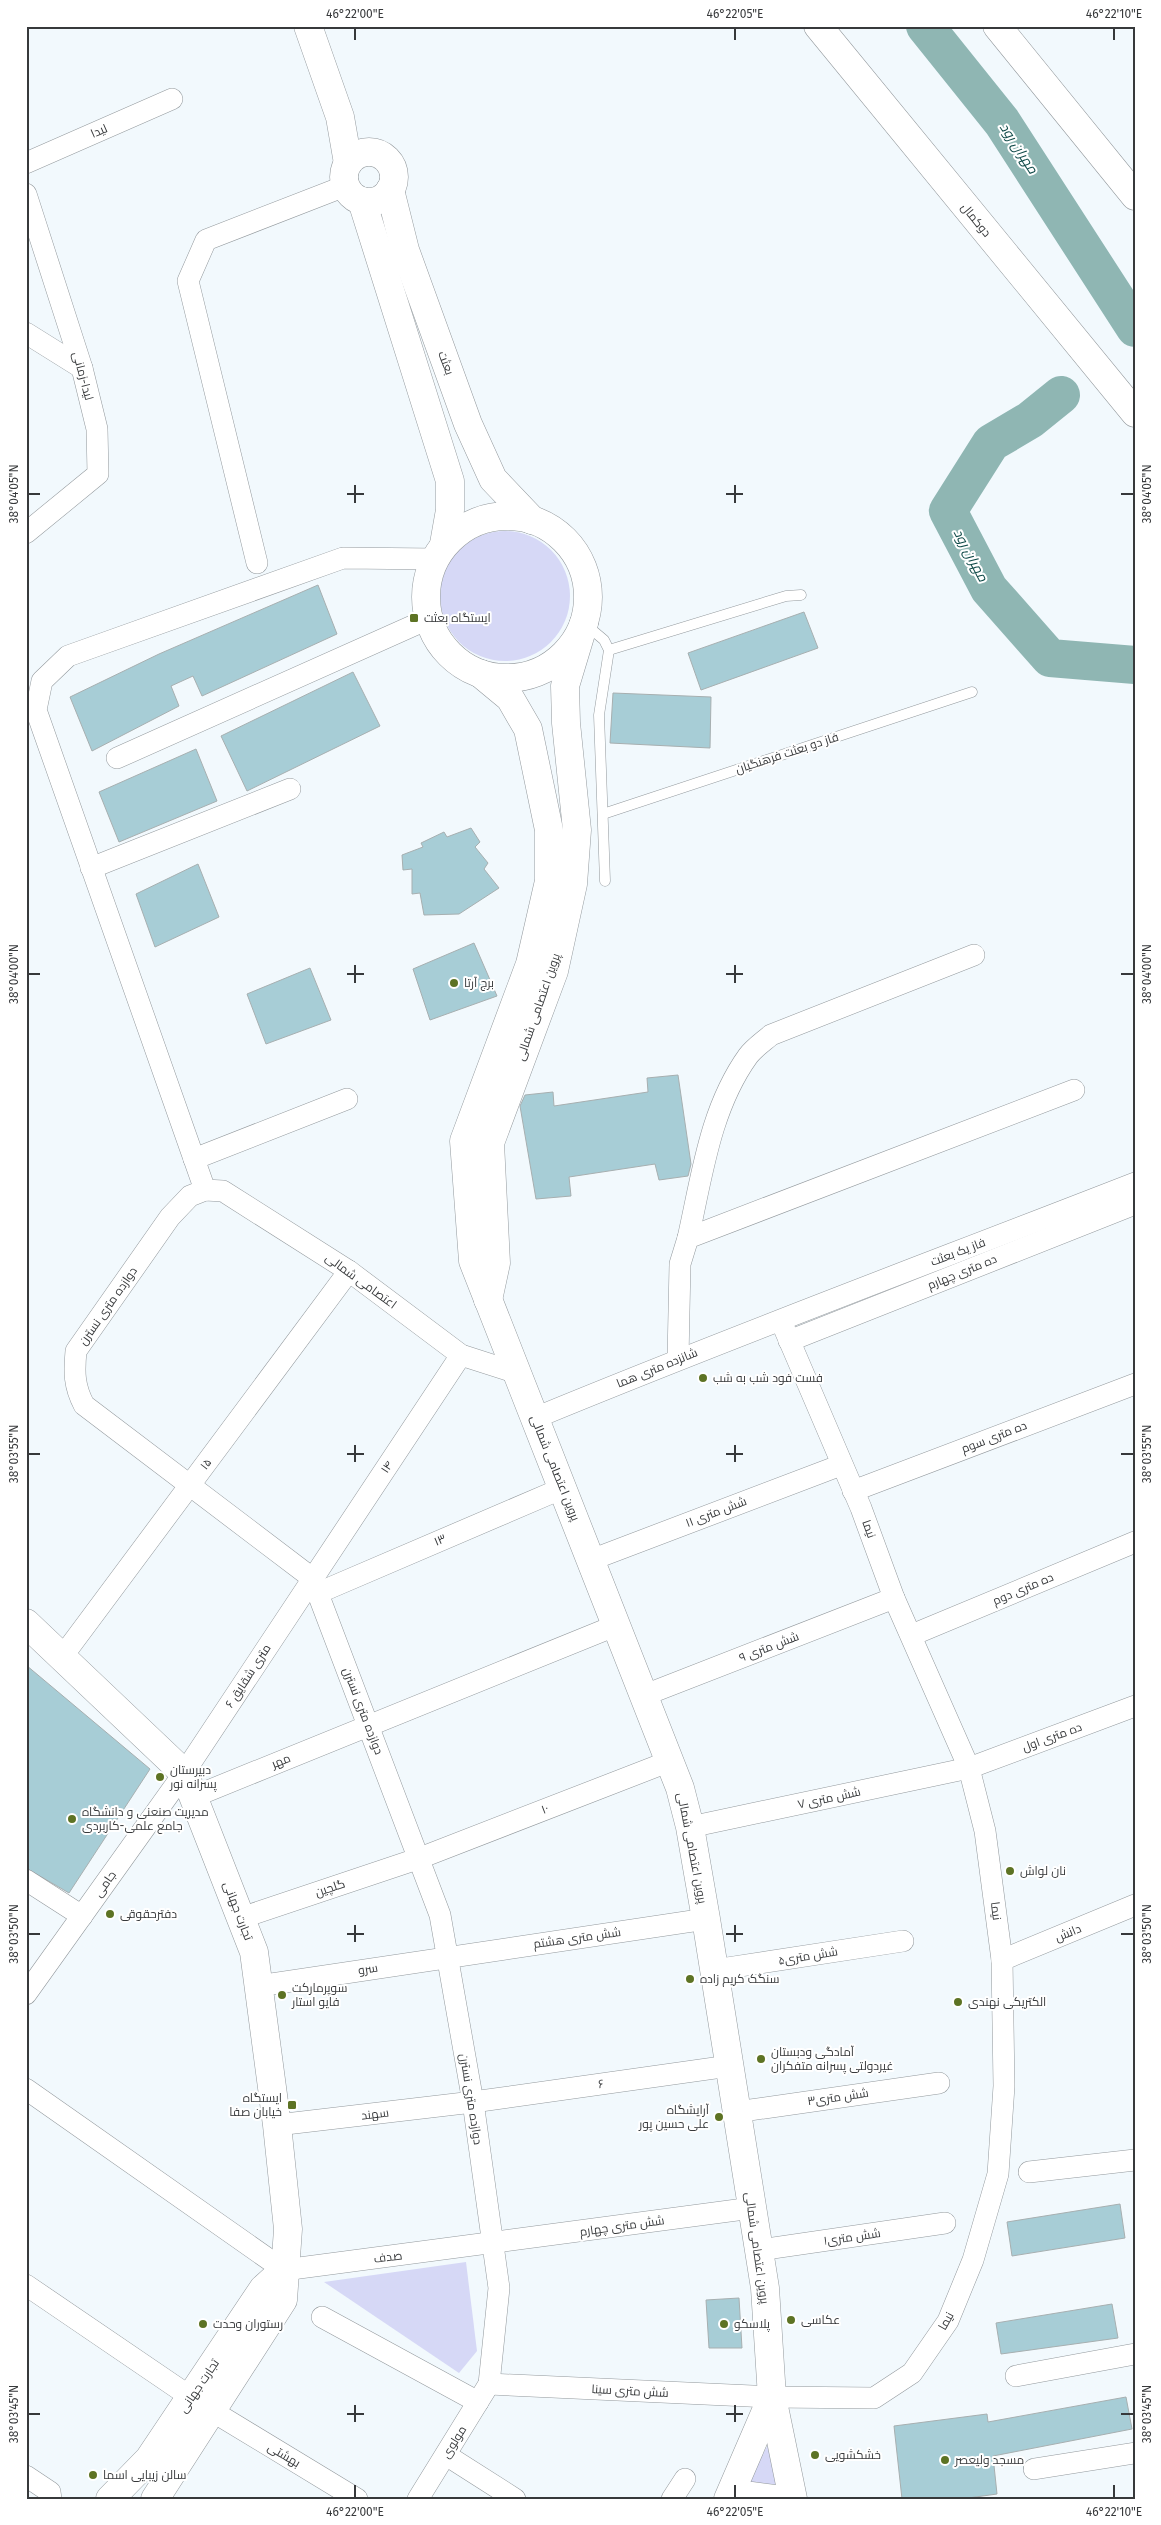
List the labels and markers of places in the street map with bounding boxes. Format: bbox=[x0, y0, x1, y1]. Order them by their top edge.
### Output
place label: ایستگاه بعثت bbox=[424, 611, 491, 625]
marker: ایستگاه بعثت bbox=[408, 612, 420, 624]
place label: برج آرتا bbox=[464, 976, 494, 991]
marker: برج آرتا bbox=[448, 977, 460, 989]
place label: فست فود شب به شب bbox=[713, 1371, 823, 1385]
marker: فست فود شب به شب bbox=[697, 1372, 709, 1384]
place label: دبیرستان پسرانه نور bbox=[169, 1763, 218, 1793]
marker: دبیرستان پسرانه نور bbox=[154, 1771, 166, 1783]
place label: مدیریت صنعنی و دانشگاه جامع علمی-کاربردی bbox=[82, 1805, 209, 1834]
marker: مدیریت صنعنی و دانشگاه جامع علمی-کاربردی bbox=[66, 1813, 78, 1825]
place label: نان لواش bbox=[1020, 1864, 1066, 1878]
marker: نان لواش bbox=[1004, 1865, 1016, 1877]
place label: دفترحقوقی bbox=[120, 1907, 177, 1921]
marker: دفترحقوقی bbox=[104, 1908, 116, 1920]
place label: سنگک کریم زاده bbox=[700, 1972, 780, 1987]
marker: سنگک کریم زاده bbox=[684, 1973, 696, 1985]
place label: سوپرمارکت فایو استار bbox=[291, 1981, 347, 2009]
marker: سوپرمارکت فایو استار bbox=[276, 1989, 288, 2001]
place label: الکتریکی نهندی bbox=[968, 1995, 1046, 2009]
marker: الکتریکی نهندی bbox=[952, 1996, 964, 2008]
place label: آمادگی ودبستان غیردولتی پسرانه متفکران bbox=[771, 2045, 893, 2075]
marker: آمادگی ودبستان غیردولتی پسرانه متفکران bbox=[755, 2053, 767, 2065]
place label: ایستگاه خیابان صفا bbox=[229, 2091, 282, 2119]
marker: ایستگاه خیابان صفا bbox=[286, 2099, 298, 2111]
place label: آرایشگاه علی حسین پور bbox=[638, 2103, 710, 2133]
marker: آرایشگاه علی حسین پور bbox=[713, 2111, 725, 2123]
place label: عکاسی bbox=[801, 2313, 840, 2327]
marker: عکاسی bbox=[785, 2314, 797, 2326]
place label: رستوران وحدت bbox=[213, 2317, 283, 2331]
place label: پلاسکو bbox=[734, 2317, 771, 2333]
marker: رستوران وحدت bbox=[197, 2318, 209, 2330]
marker: پلاسکو bbox=[718, 2318, 730, 2330]
place label: خشکشویی bbox=[825, 2448, 881, 2462]
marker: خشکشویی bbox=[809, 2449, 821, 2461]
place label: مسجد ولیعصر bbox=[954, 2453, 1024, 2467]
marker: مسجد ولیعصر bbox=[939, 2454, 951, 2466]
place label: سالن زیبایی اسما bbox=[103, 2468, 187, 2482]
marker: سالن زیبایی اسما bbox=[87, 2469, 99, 2481]

